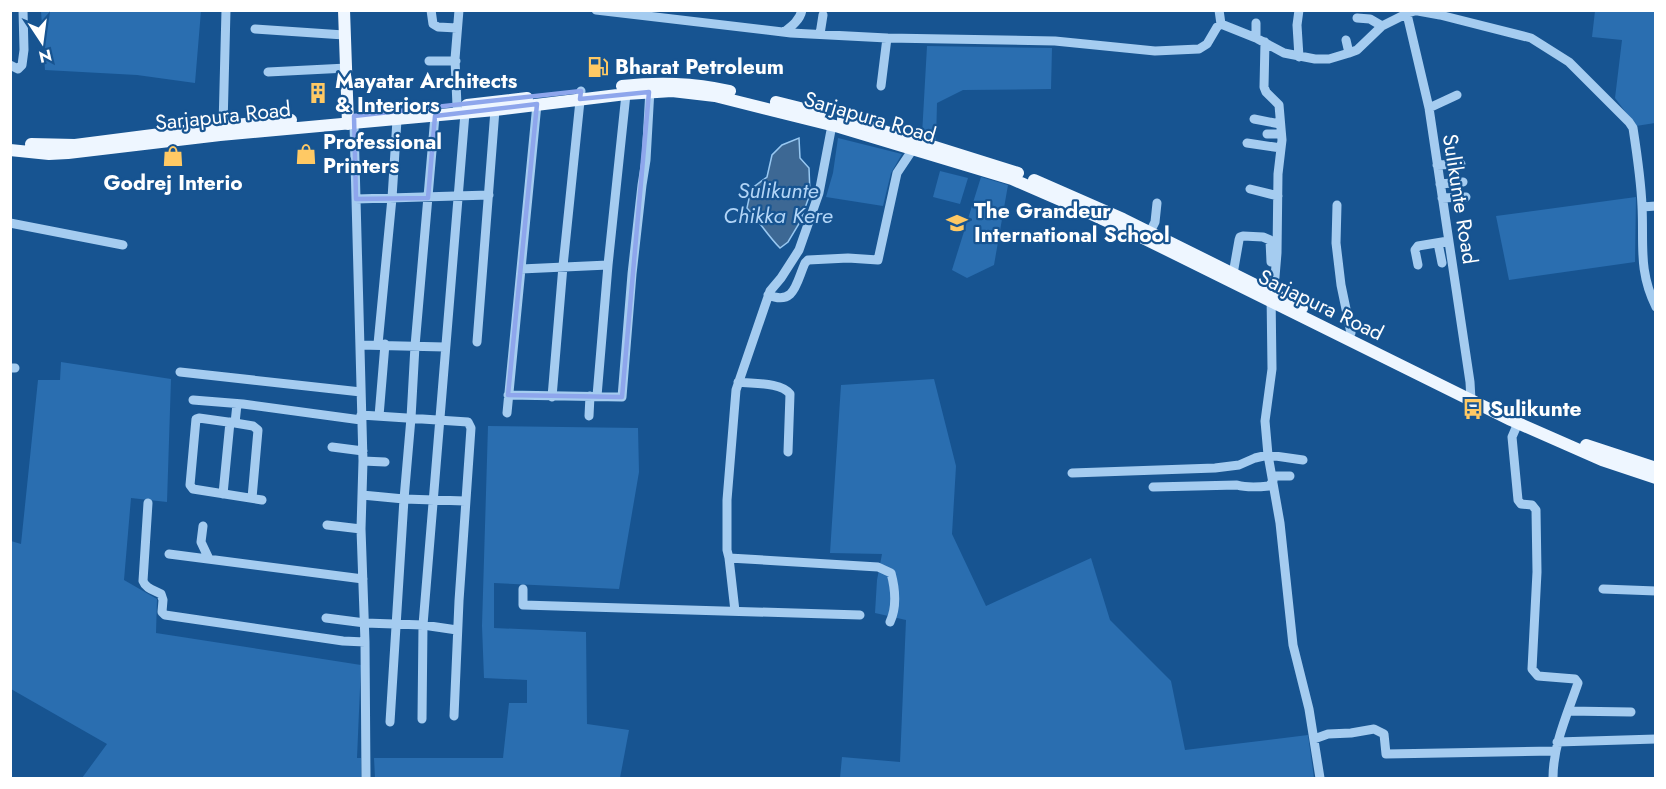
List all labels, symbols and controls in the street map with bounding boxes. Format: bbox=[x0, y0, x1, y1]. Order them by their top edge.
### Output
north arrow bbox=[12, 12, 72, 72]
text: N bbox=[36, 43, 54, 69]
place label: Bharat Petroleum bbox=[615, 52, 784, 82]
fuel station icon: Bharat Petroleum bbox=[586, 55, 610, 79]
place label: Mayatar Architects & Interiors bbox=[335, 66, 518, 120]
building icon: Mayatar Architects & Interiors bbox=[306, 81, 330, 105]
street label: Sarjapura Road bbox=[800, 84, 940, 150]
street label: Sarjapura Road bbox=[154, 94, 292, 138]
place label: Professional Printers bbox=[323, 127, 442, 181]
street label: Sulikunte Road bbox=[1435, 132, 1485, 266]
shop icon: Professional Printers bbox=[294, 142, 318, 166]
shop icon: Godrej Interio bbox=[161, 144, 185, 168]
place label: Godrej Interio bbox=[103, 168, 243, 198]
water label: Sulikunte Chikka Kere bbox=[723, 174, 833, 231]
place label: The Grandeur International School bbox=[974, 196, 1170, 250]
school or university icon: The Grandeur International School bbox=[945, 211, 969, 235]
street label: Sarjapura Road bbox=[1253, 262, 1389, 348]
place label: Sulikunte bbox=[1490, 394, 1581, 424]
bus stop icon: Sulikunte bbox=[1461, 397, 1485, 421]

